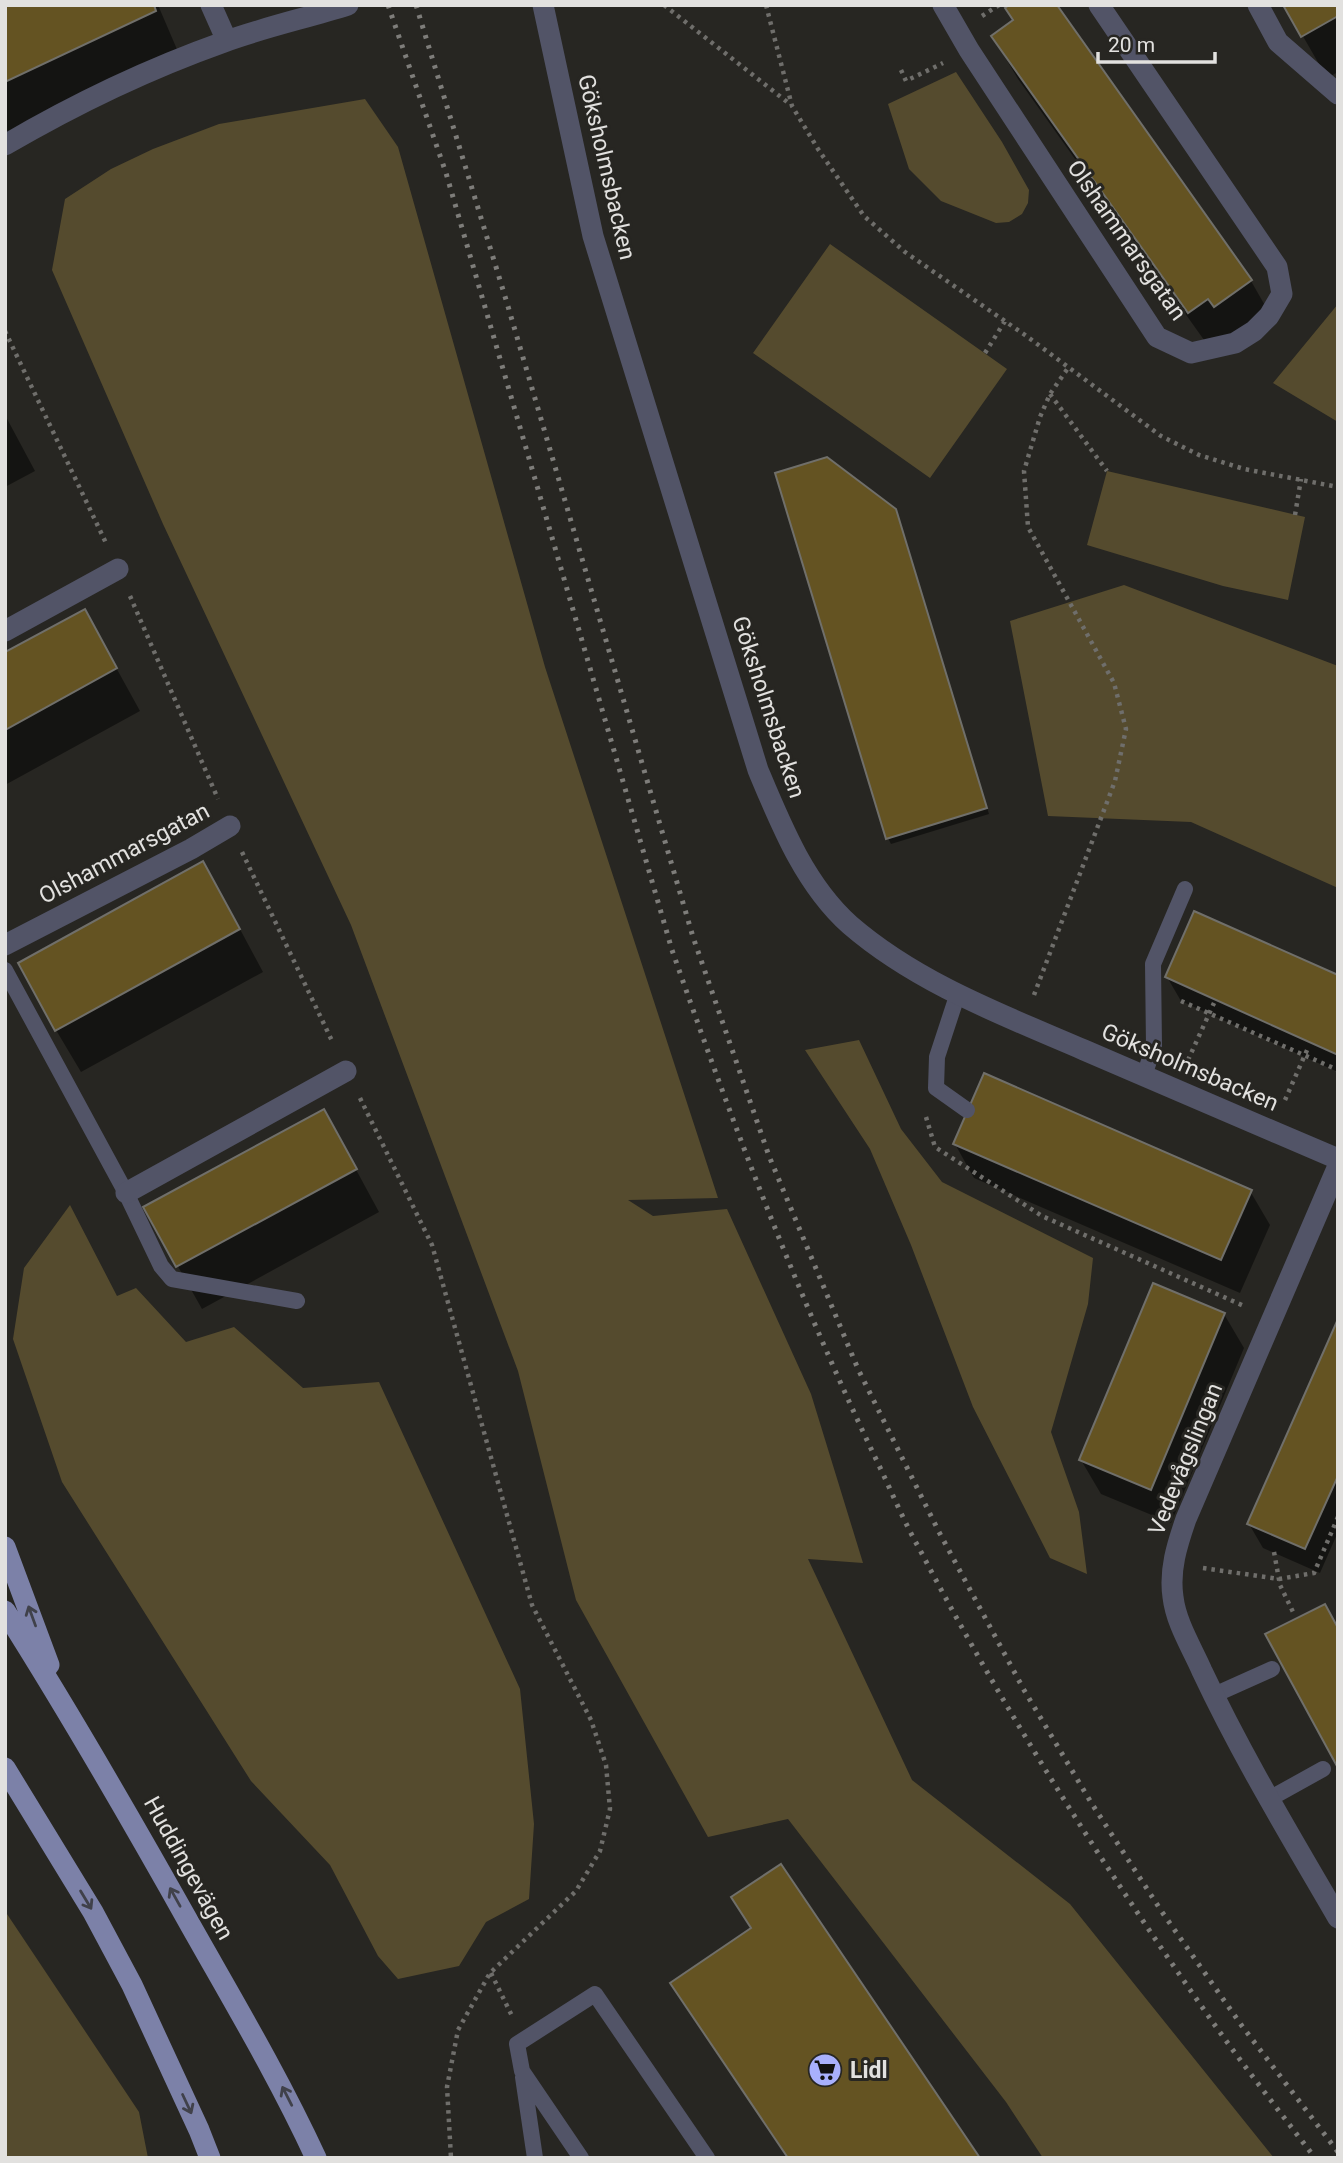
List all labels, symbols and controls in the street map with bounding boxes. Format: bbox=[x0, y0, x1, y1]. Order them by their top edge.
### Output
scale bar bbox=[1098, 21, 1215, 65]
text: 20 m bbox=[1108, 33, 1155, 57]
street label: Göksholmsbacken bbox=[572, 72, 641, 262]
street label: Olshammarsgatan bbox=[1061, 155, 1192, 326]
street label: Göksholmsbacken bbox=[726, 613, 811, 801]
street label: Olshammarsgatan bbox=[34, 797, 214, 910]
street label: Göksholmsbacken bbox=[1097, 1018, 1282, 1117]
street label: Vedevågslingan bbox=[1143, 1379, 1228, 1539]
one-way arrow bbox=[24, 1605, 37, 1627]
street label: Huddingevägen bbox=[138, 1792, 239, 1945]
one-way arrow bbox=[168, 1888, 182, 1908]
one-way arrow bbox=[79, 1890, 93, 1910]
supermarket icon: Lidl bbox=[806, 2051, 844, 2089]
place label: Lidl bbox=[850, 2057, 888, 2084]
one-way arrow bbox=[279, 2086, 293, 2107]
one-way arrow bbox=[181, 2093, 194, 2114]

